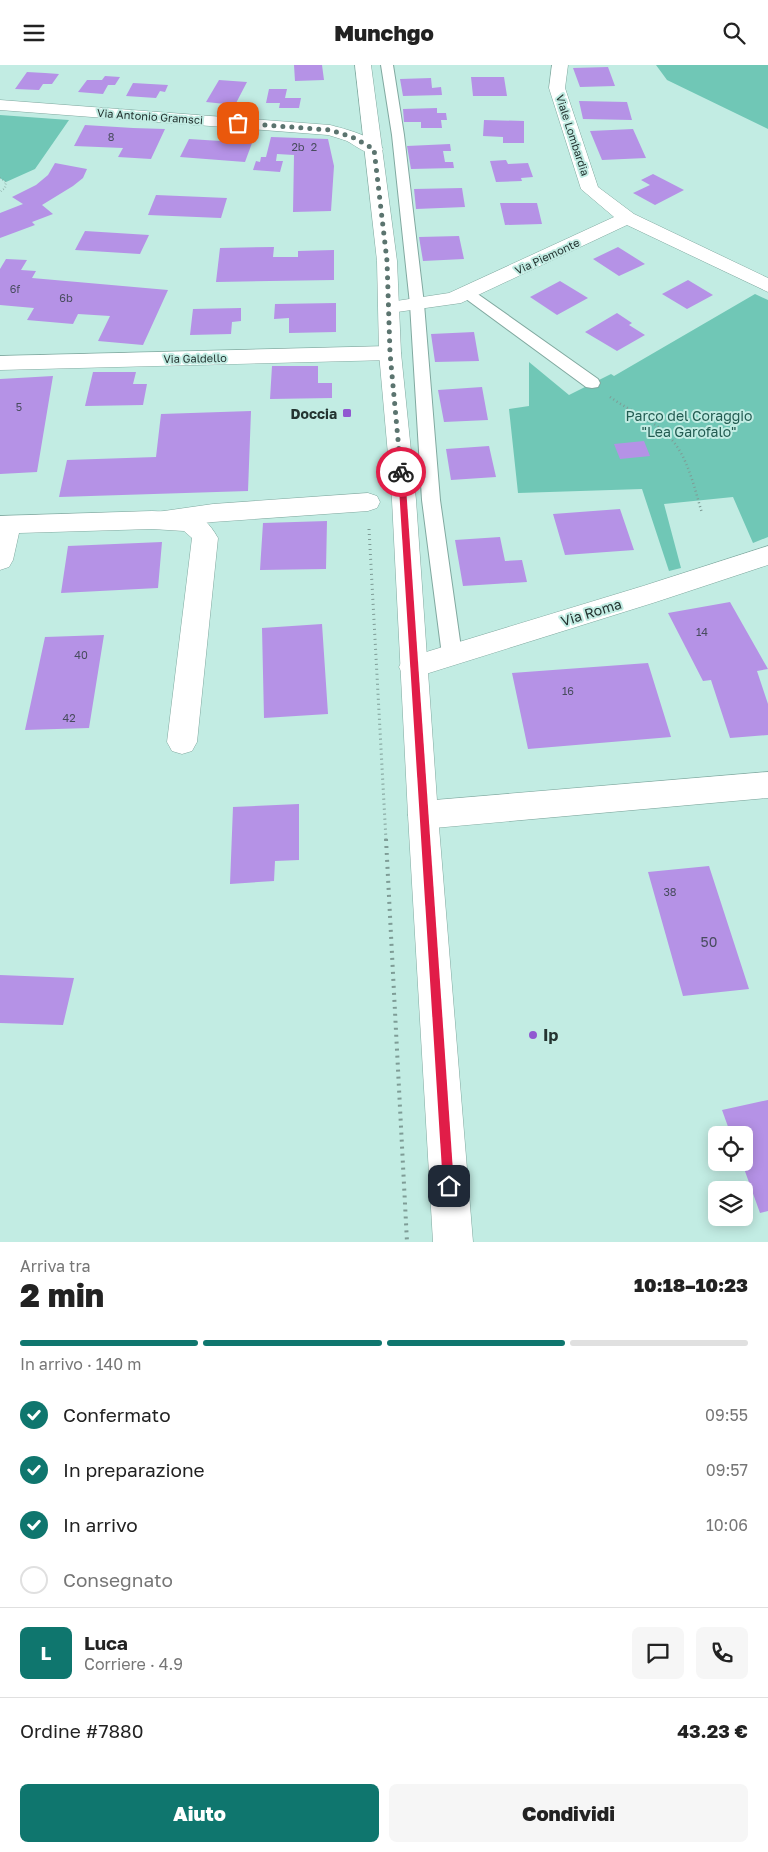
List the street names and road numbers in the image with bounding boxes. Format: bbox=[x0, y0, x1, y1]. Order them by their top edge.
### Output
street label: Viale Lombardia bbox=[554, 93, 592, 177]
street label: Via Antonio Gramsci bbox=[97, 106, 203, 126]
street label: Via Piemonte bbox=[513, 235, 581, 277]
street label: Via Galdello bbox=[163, 351, 227, 365]
street label: Via Roma bbox=[559, 595, 623, 629]

